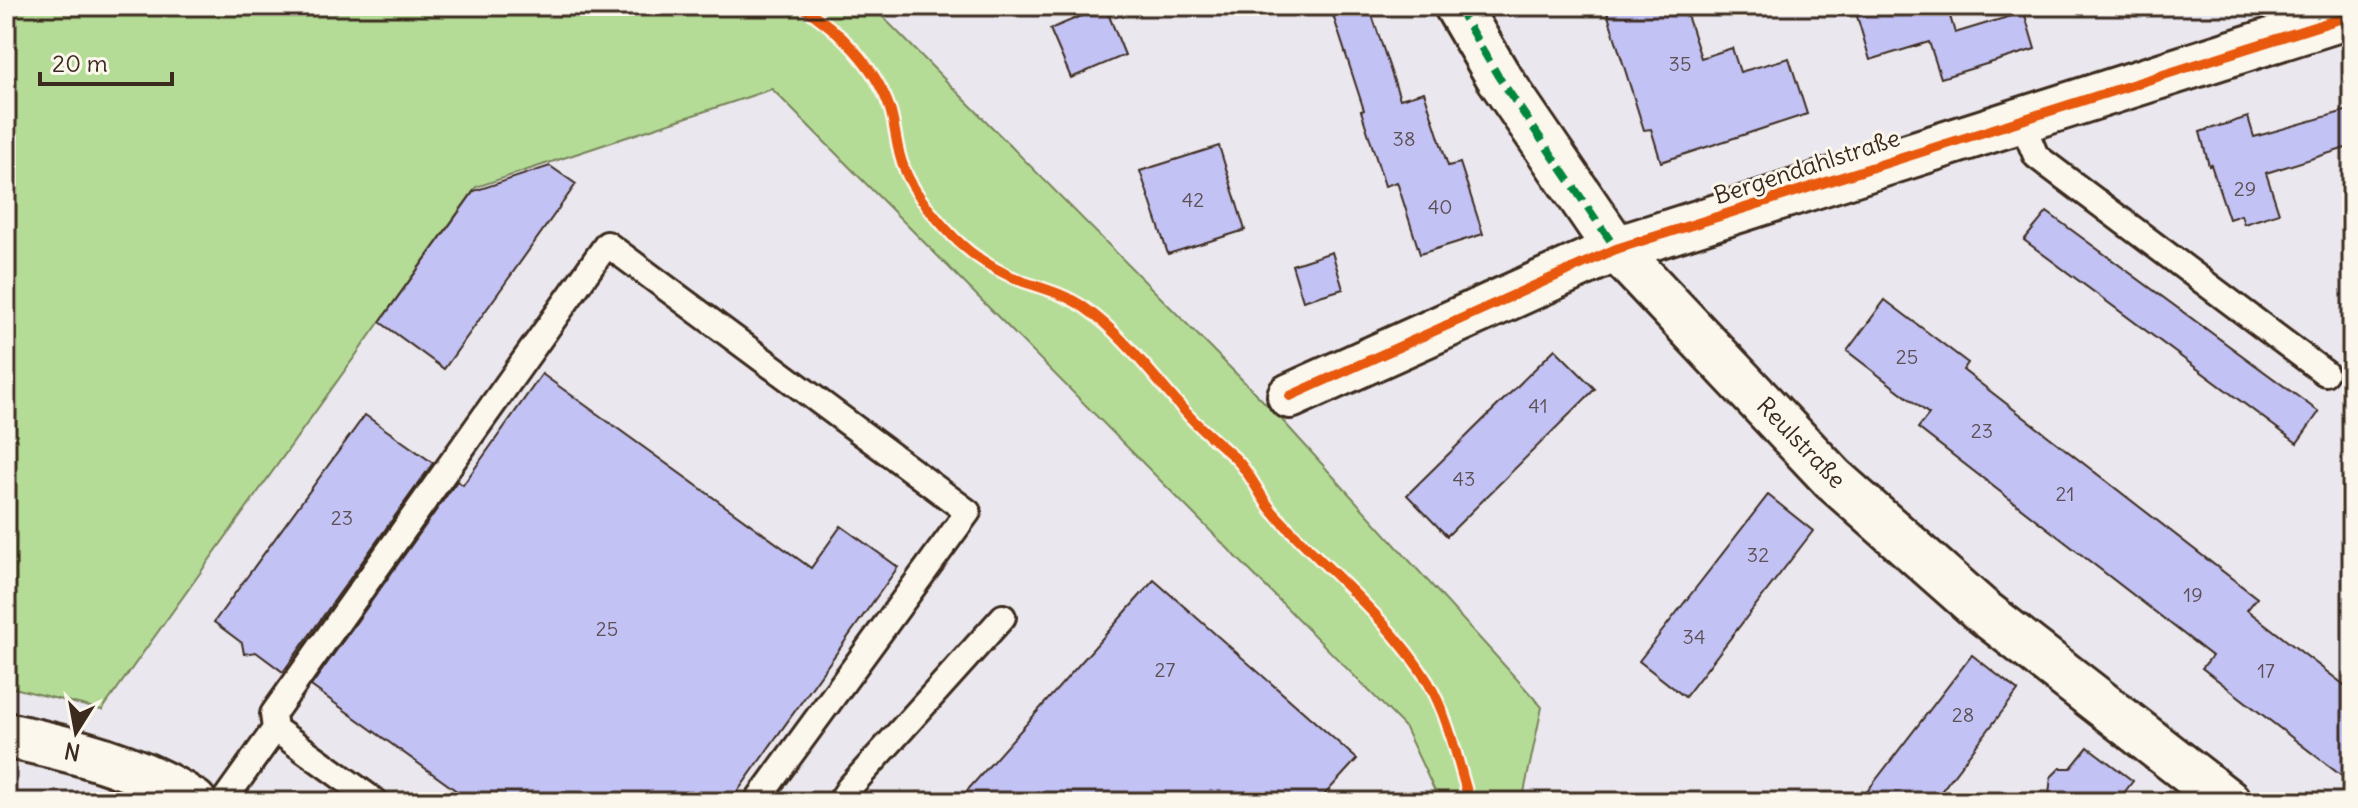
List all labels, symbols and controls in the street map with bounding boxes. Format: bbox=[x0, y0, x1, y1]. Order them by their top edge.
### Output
scale bar bbox=[40, 36, 172, 86]
text: 20 m bbox=[52, 48, 108, 78]
house number: 35 bbox=[1669, 51, 1691, 76]
street label: Bergendahlstraße bbox=[1710, 122, 1903, 210]
house number: 38 bbox=[1393, 126, 1415, 151]
house number: 29 bbox=[2234, 176, 2256, 201]
house number: 42 bbox=[1182, 187, 1204, 212]
house number: 40 bbox=[1428, 194, 1452, 219]
house number: 25 bbox=[1896, 344, 1918, 369]
street label: Reulstraße bbox=[1751, 390, 1853, 494]
house number: 41 bbox=[1528, 393, 1548, 418]
house number: 23 bbox=[1971, 418, 1993, 443]
house number: 43 bbox=[1453, 466, 1475, 491]
house number: 21 bbox=[2056, 481, 2074, 506]
house number: 23 bbox=[331, 505, 353, 530]
house number: 32 bbox=[1747, 542, 1769, 567]
house number: 19 bbox=[2183, 582, 2203, 607]
house number: 25 bbox=[596, 616, 618, 641]
house number: 34 bbox=[1683, 624, 1705, 649]
house number: 27 bbox=[1155, 657, 1176, 682]
house number: 17 bbox=[2257, 658, 2275, 683]
north arrow bbox=[36, 692, 116, 772]
house number: 28 bbox=[1952, 702, 1974, 727]
text: N bbox=[62, 736, 82, 767]

